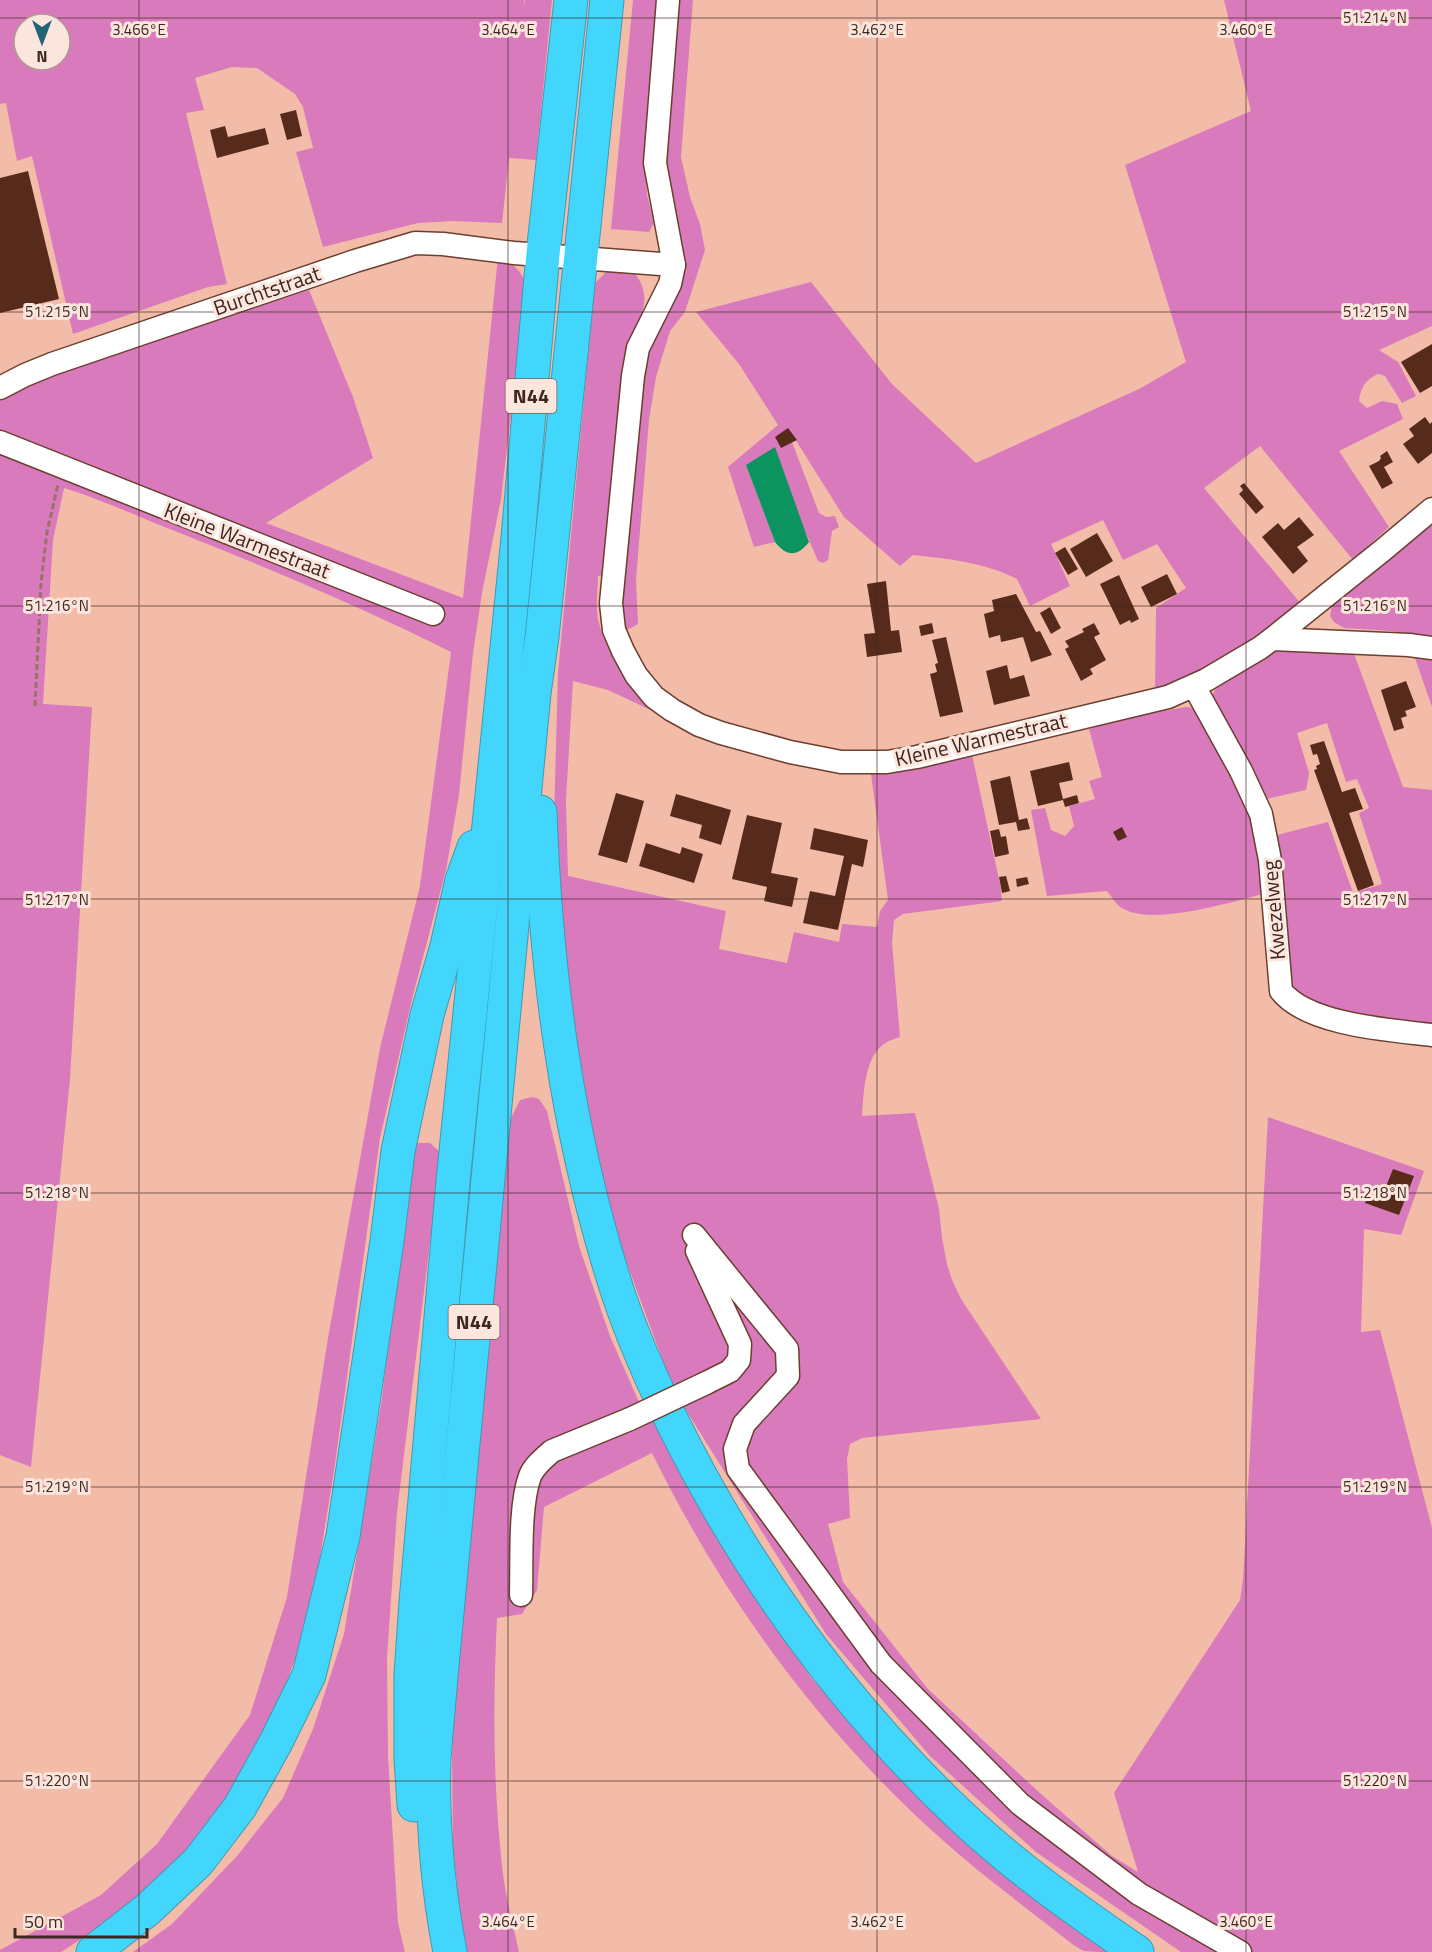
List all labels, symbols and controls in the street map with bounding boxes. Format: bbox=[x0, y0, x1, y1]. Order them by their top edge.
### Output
text: 51.214°N bbox=[1343, 6, 1407, 29]
north arrow bbox=[12, 12, 72, 72]
text: 3.466°E bbox=[112, 18, 166, 41]
text: 3.464°E bbox=[481, 18, 535, 41]
text: 3.462°E bbox=[850, 18, 904, 41]
text: 3.460°E bbox=[1219, 18, 1273, 41]
text: N bbox=[36, 45, 48, 69]
street label: Burchtstraat bbox=[209, 257, 325, 323]
text: 51.215°N bbox=[25, 300, 89, 323]
text: 51.215°N bbox=[1343, 300, 1407, 323]
road number: N44 bbox=[506, 379, 556, 413]
street label: Kleine Warmestraat bbox=[160, 494, 336, 587]
text: 51.216°N bbox=[25, 594, 89, 617]
text: 51.216°N bbox=[1343, 594, 1407, 617]
street label: Kleine Warmestraat bbox=[892, 704, 1071, 774]
street label: Kwezelweg bbox=[1253, 859, 1293, 961]
text: 51.217°N bbox=[25, 888, 89, 911]
text: 51.217°N bbox=[1343, 888, 1407, 911]
text: 51.218°N bbox=[25, 1181, 89, 1204]
text: 51.218°N bbox=[1343, 1181, 1407, 1204]
road number: N44 bbox=[448, 1305, 500, 1339]
text: 51.219°N bbox=[25, 1475, 89, 1498]
text: 51.219°N bbox=[1343, 1475, 1407, 1498]
text: 51.220°N bbox=[25, 1769, 89, 1792]
text: 51.220°N bbox=[1343, 1769, 1407, 1792]
scale bar bbox=[15, 1901, 147, 1939]
text: 50 m bbox=[24, 1908, 63, 1935]
text: 3.464°E bbox=[481, 1910, 535, 1933]
text: 3.462°E bbox=[850, 1910, 904, 1933]
text: 3.460°E bbox=[1219, 1910, 1273, 1933]

